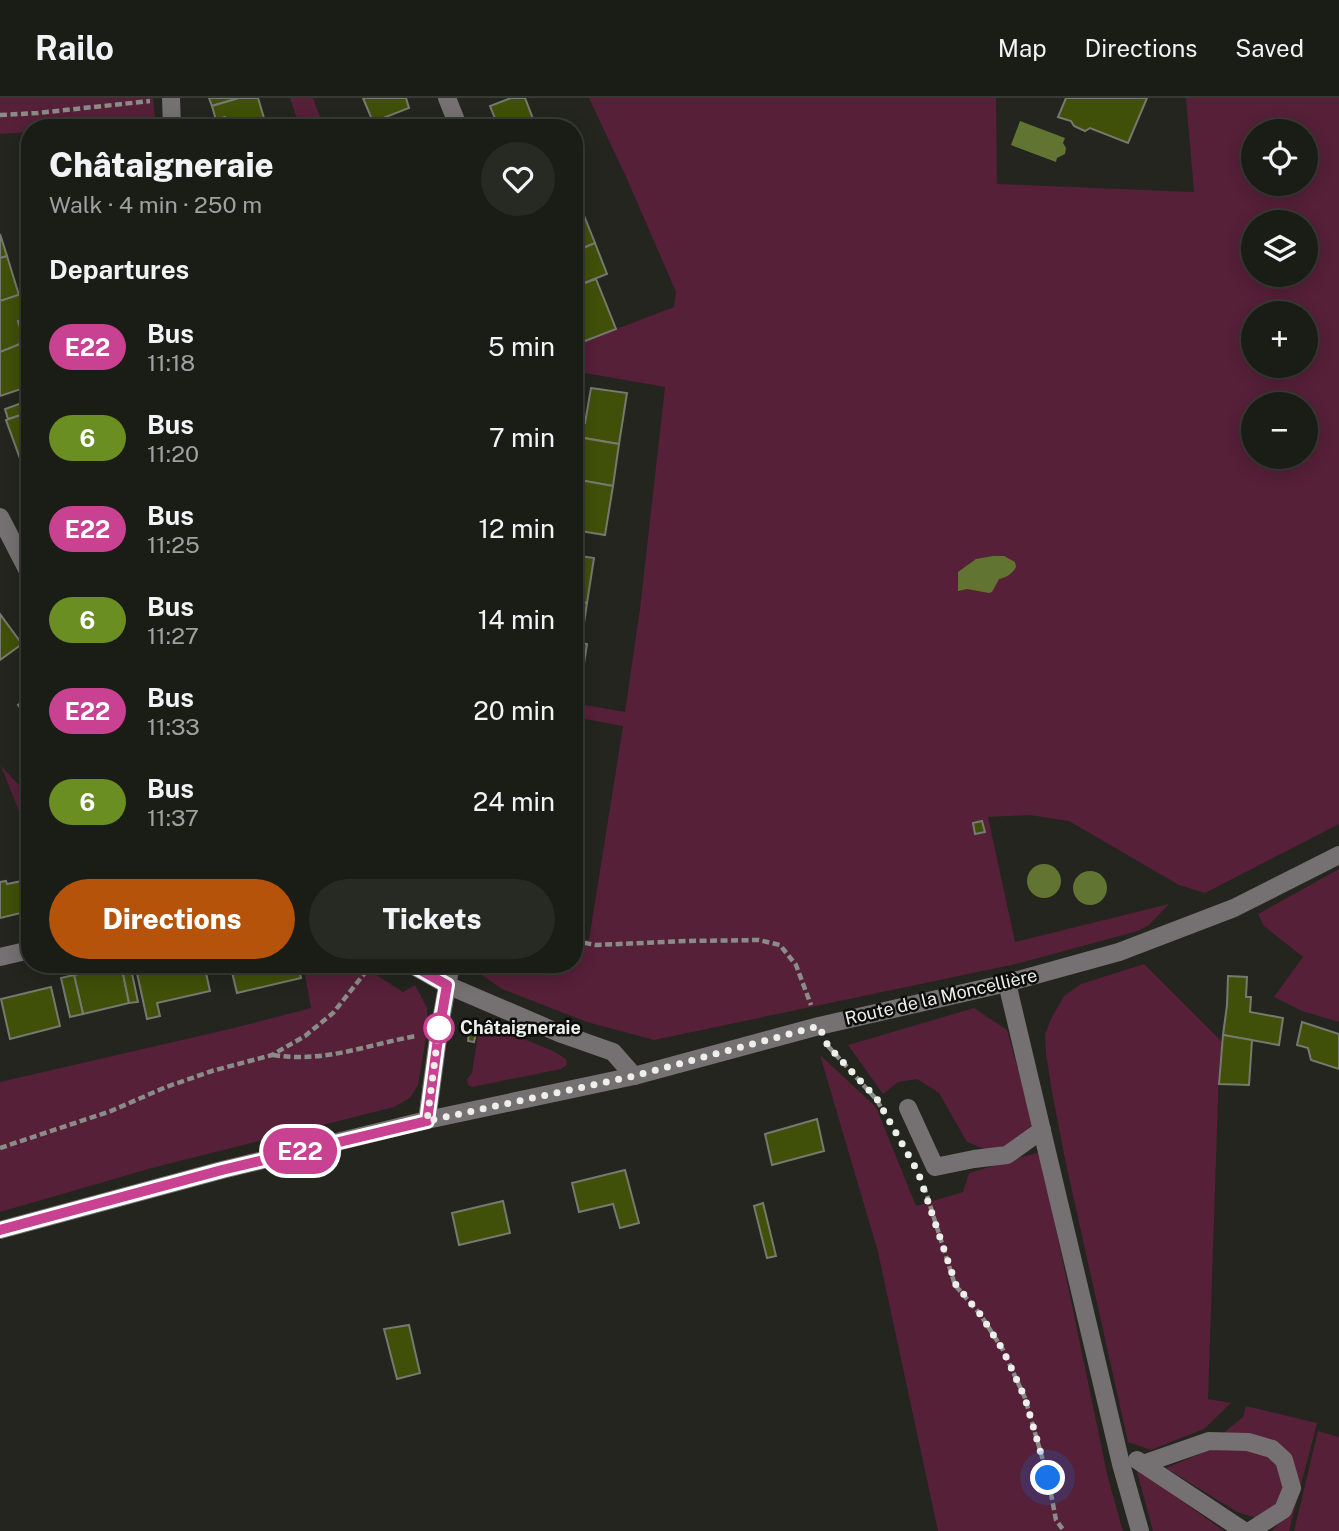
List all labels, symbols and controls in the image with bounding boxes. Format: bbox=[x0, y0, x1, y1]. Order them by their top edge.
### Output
text: Railo bbox=[35, 29, 114, 67]
text: Map bbox=[998, 34, 1047, 62]
text: Directions bbox=[1085, 34, 1197, 62]
text: Saved bbox=[1235, 34, 1304, 62]
map controls bbox=[1241, 119, 1318, 469]
button: locate bbox=[1241, 119, 1318, 196]
button: heart bbox=[481, 142, 555, 216]
text: Châtaigneraie bbox=[49, 146, 274, 184]
text: Walk · 4 min · 250 m bbox=[49, 191, 262, 218]
button: layers bbox=[1241, 210, 1318, 287]
text: Departures bbox=[49, 254, 189, 285]
button: + bbox=[1241, 301, 1318, 378]
text: Bus bbox=[147, 318, 194, 349]
text: 5 min bbox=[488, 331, 555, 362]
text: E22 bbox=[65, 333, 110, 361]
text: 11:18 bbox=[147, 349, 195, 376]
button: − bbox=[1241, 392, 1318, 469]
text: Bus bbox=[147, 409, 194, 440]
text: 7 min bbox=[489, 422, 555, 453]
text: 6 bbox=[80, 424, 95, 452]
text: 11:20 bbox=[147, 440, 199, 467]
text: Bus bbox=[147, 500, 194, 531]
text: 12 min bbox=[479, 513, 555, 544]
text: E22 bbox=[65, 515, 110, 543]
text: 11:25 bbox=[147, 531, 200, 558]
text: Bus bbox=[147, 591, 194, 622]
text: 14 min bbox=[478, 604, 555, 635]
text: 6 bbox=[80, 606, 95, 634]
text: 11:27 bbox=[147, 622, 199, 649]
text: Bus bbox=[147, 682, 194, 713]
text: 20 min bbox=[473, 695, 555, 726]
text: E22 bbox=[65, 697, 110, 725]
text: 11:33 bbox=[147, 713, 200, 740]
text: Bus bbox=[147, 773, 194, 804]
text: 24 min bbox=[473, 786, 555, 817]
text: 6 bbox=[80, 788, 95, 816]
text: 11:37 bbox=[147, 804, 199, 831]
button: Directions bbox=[49, 879, 295, 959]
button: Tickets bbox=[309, 879, 555, 959]
street label: Route de la Moncellière bbox=[843, 964, 1039, 1029]
marker: Châtaigneraie bbox=[424, 1013, 454, 1043]
place label: Châtaigneraie bbox=[460, 1017, 581, 1038]
line badge: E22 bbox=[260, 1128, 340, 1174]
text: E22 bbox=[277, 1137, 323, 1165]
your location bbox=[1030, 1460, 1065, 1495]

